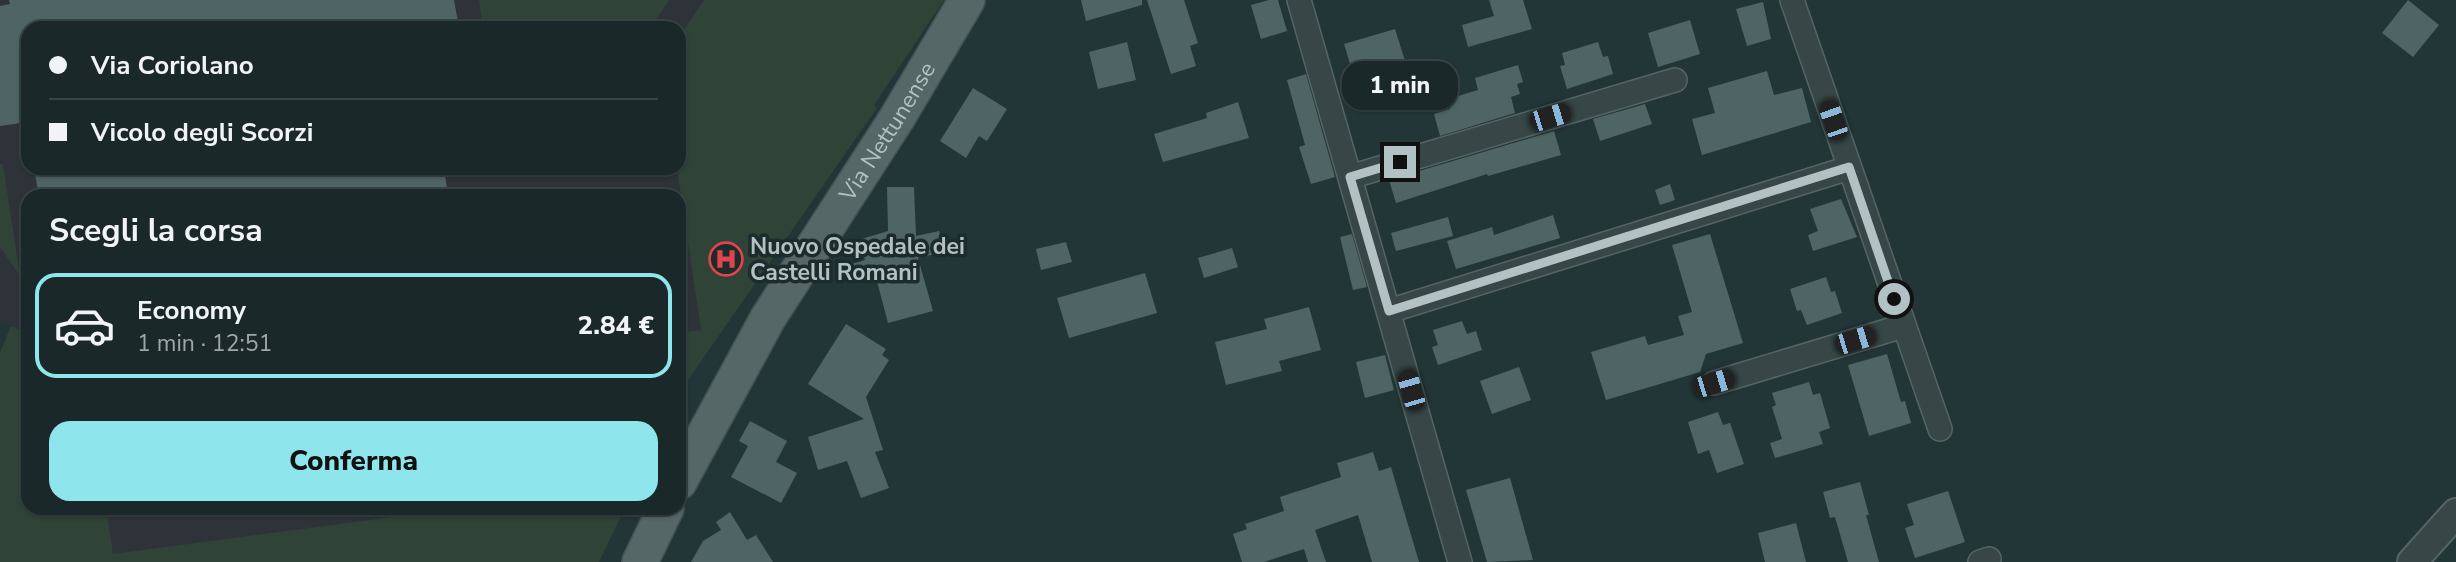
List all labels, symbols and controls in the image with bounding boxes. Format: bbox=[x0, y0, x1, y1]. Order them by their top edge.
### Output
text: Via Coriolano bbox=[91, 48, 254, 83]
street label: Via Nettunense bbox=[831, 56, 942, 208]
callout: 1 min bbox=[1342, 60, 1458, 110]
text: 1 min bbox=[1370, 70, 1430, 101]
car bbox=[1817, 97, 1850, 143]
car bbox=[1527, 101, 1574, 133]
text: Vicolo degli Scorzi bbox=[91, 115, 313, 150]
route end bbox=[1384, 146, 1416, 178]
text: Scegli la corsa bbox=[49, 209, 263, 252]
place label: Nuovo Ospedale dei Castelli Romani bbox=[750, 231, 965, 288]
hospital icon: Nuovo Ospedale dei Castelli Romani bbox=[707, 240, 745, 278]
route start bbox=[1878, 283, 1910, 315]
text: Economy bbox=[137, 293, 246, 328]
icon: car bbox=[53, 294, 116, 357]
text: 2.84 € bbox=[578, 308, 654, 343]
car bbox=[1832, 324, 1879, 356]
text: 1 min · 12:51 bbox=[137, 328, 272, 359]
car bbox=[1396, 367, 1427, 413]
car bbox=[1691, 367, 1738, 399]
button: Conferma bbox=[49, 421, 658, 501]

